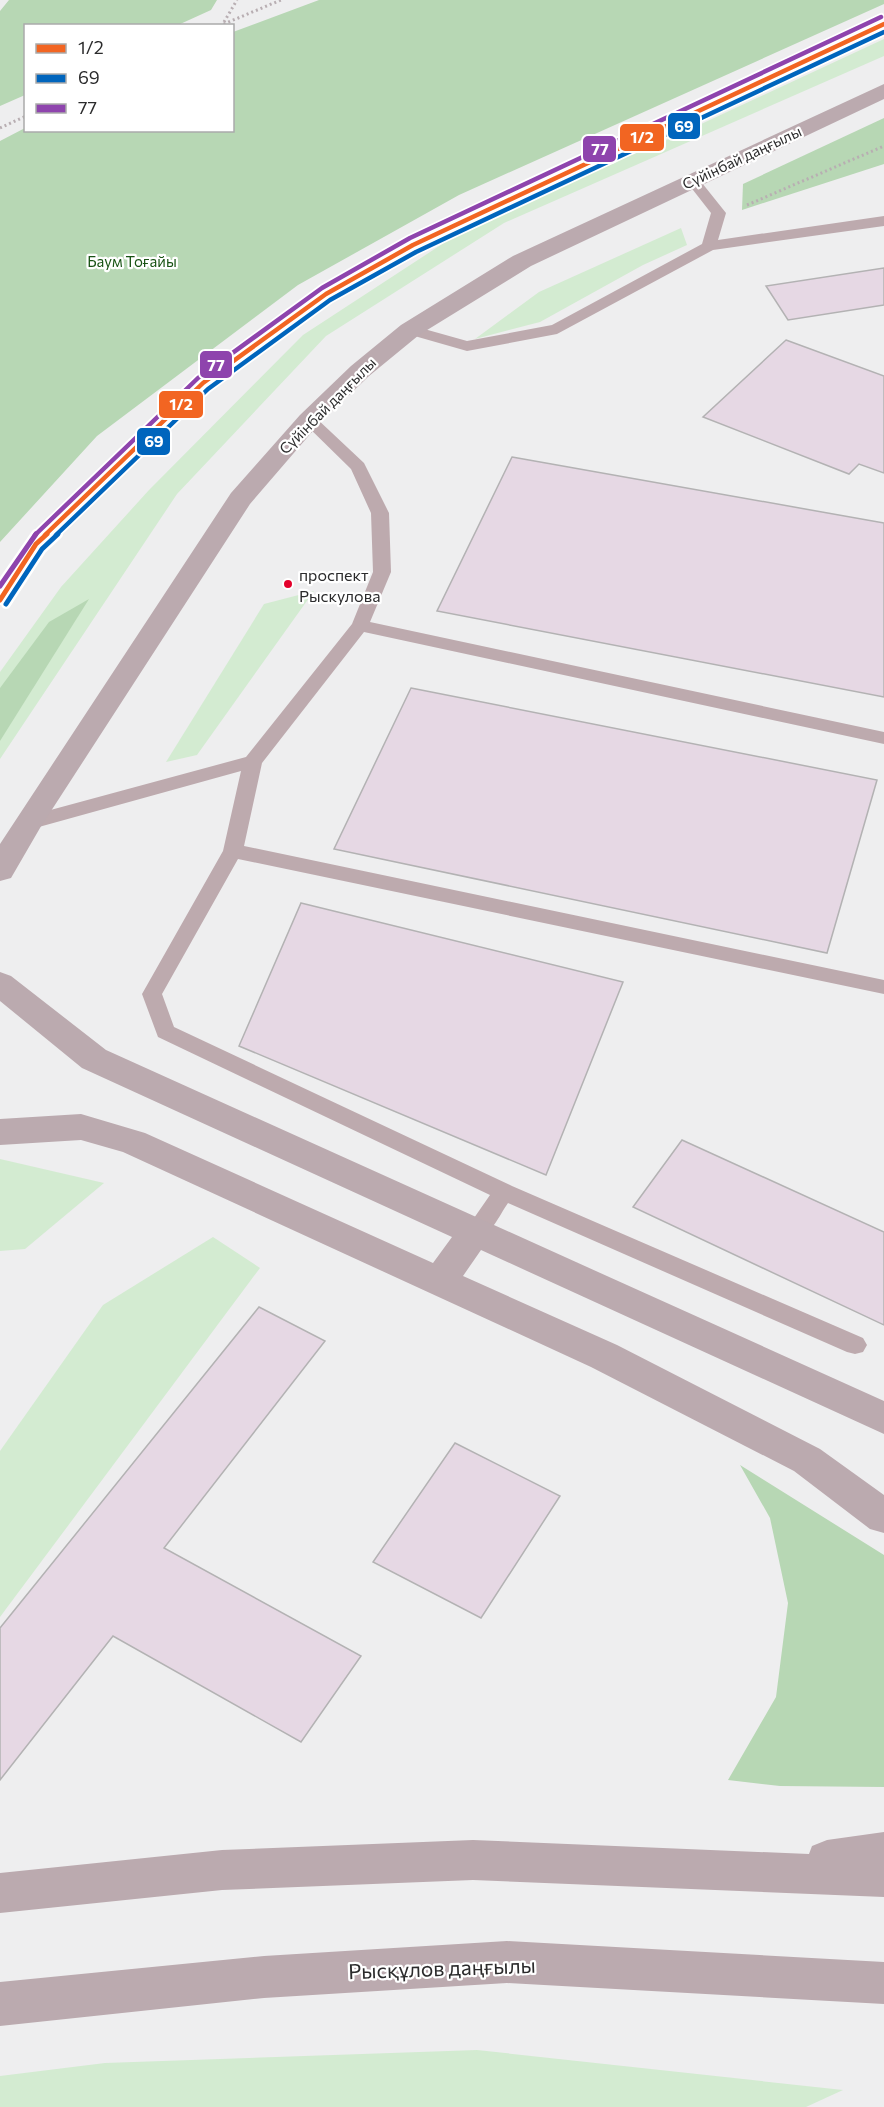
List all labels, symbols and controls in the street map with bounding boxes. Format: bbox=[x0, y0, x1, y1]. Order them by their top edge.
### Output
legend bbox=[24, 24, 234, 132]
text: 1/2 bbox=[78, 36, 104, 58]
text: 69 bbox=[78, 66, 100, 88]
text: 77 bbox=[78, 96, 97, 118]
line badge: 69 bbox=[667, 112, 701, 140]
text: 69 bbox=[674, 116, 694, 135]
street label: Сүйінбай даңғылы bbox=[679, 122, 804, 193]
line badge: 1/2 bbox=[619, 123, 665, 152]
text: 1/2 bbox=[630, 127, 654, 146]
line badge: 77 bbox=[582, 135, 617, 163]
text: 77 bbox=[591, 139, 609, 158]
park label: Баум Тоғайы bbox=[87, 252, 177, 270]
line badge: 77 bbox=[199, 350, 233, 379]
street label: Сүйінбай даңғылы bbox=[275, 353, 379, 457]
text: 77 bbox=[207, 355, 225, 374]
line badge: 1/2 bbox=[158, 390, 204, 419]
text: 1/2 bbox=[169, 394, 193, 413]
line badge: 69 bbox=[136, 427, 171, 456]
text: 69 bbox=[144, 431, 164, 450]
place label: проспект Рыскулова bbox=[299, 565, 380, 605]
marker: проспект Рыскулова bbox=[282, 578, 294, 590]
street label: Рысқұлов даңғылы bbox=[348, 1952, 536, 1983]

